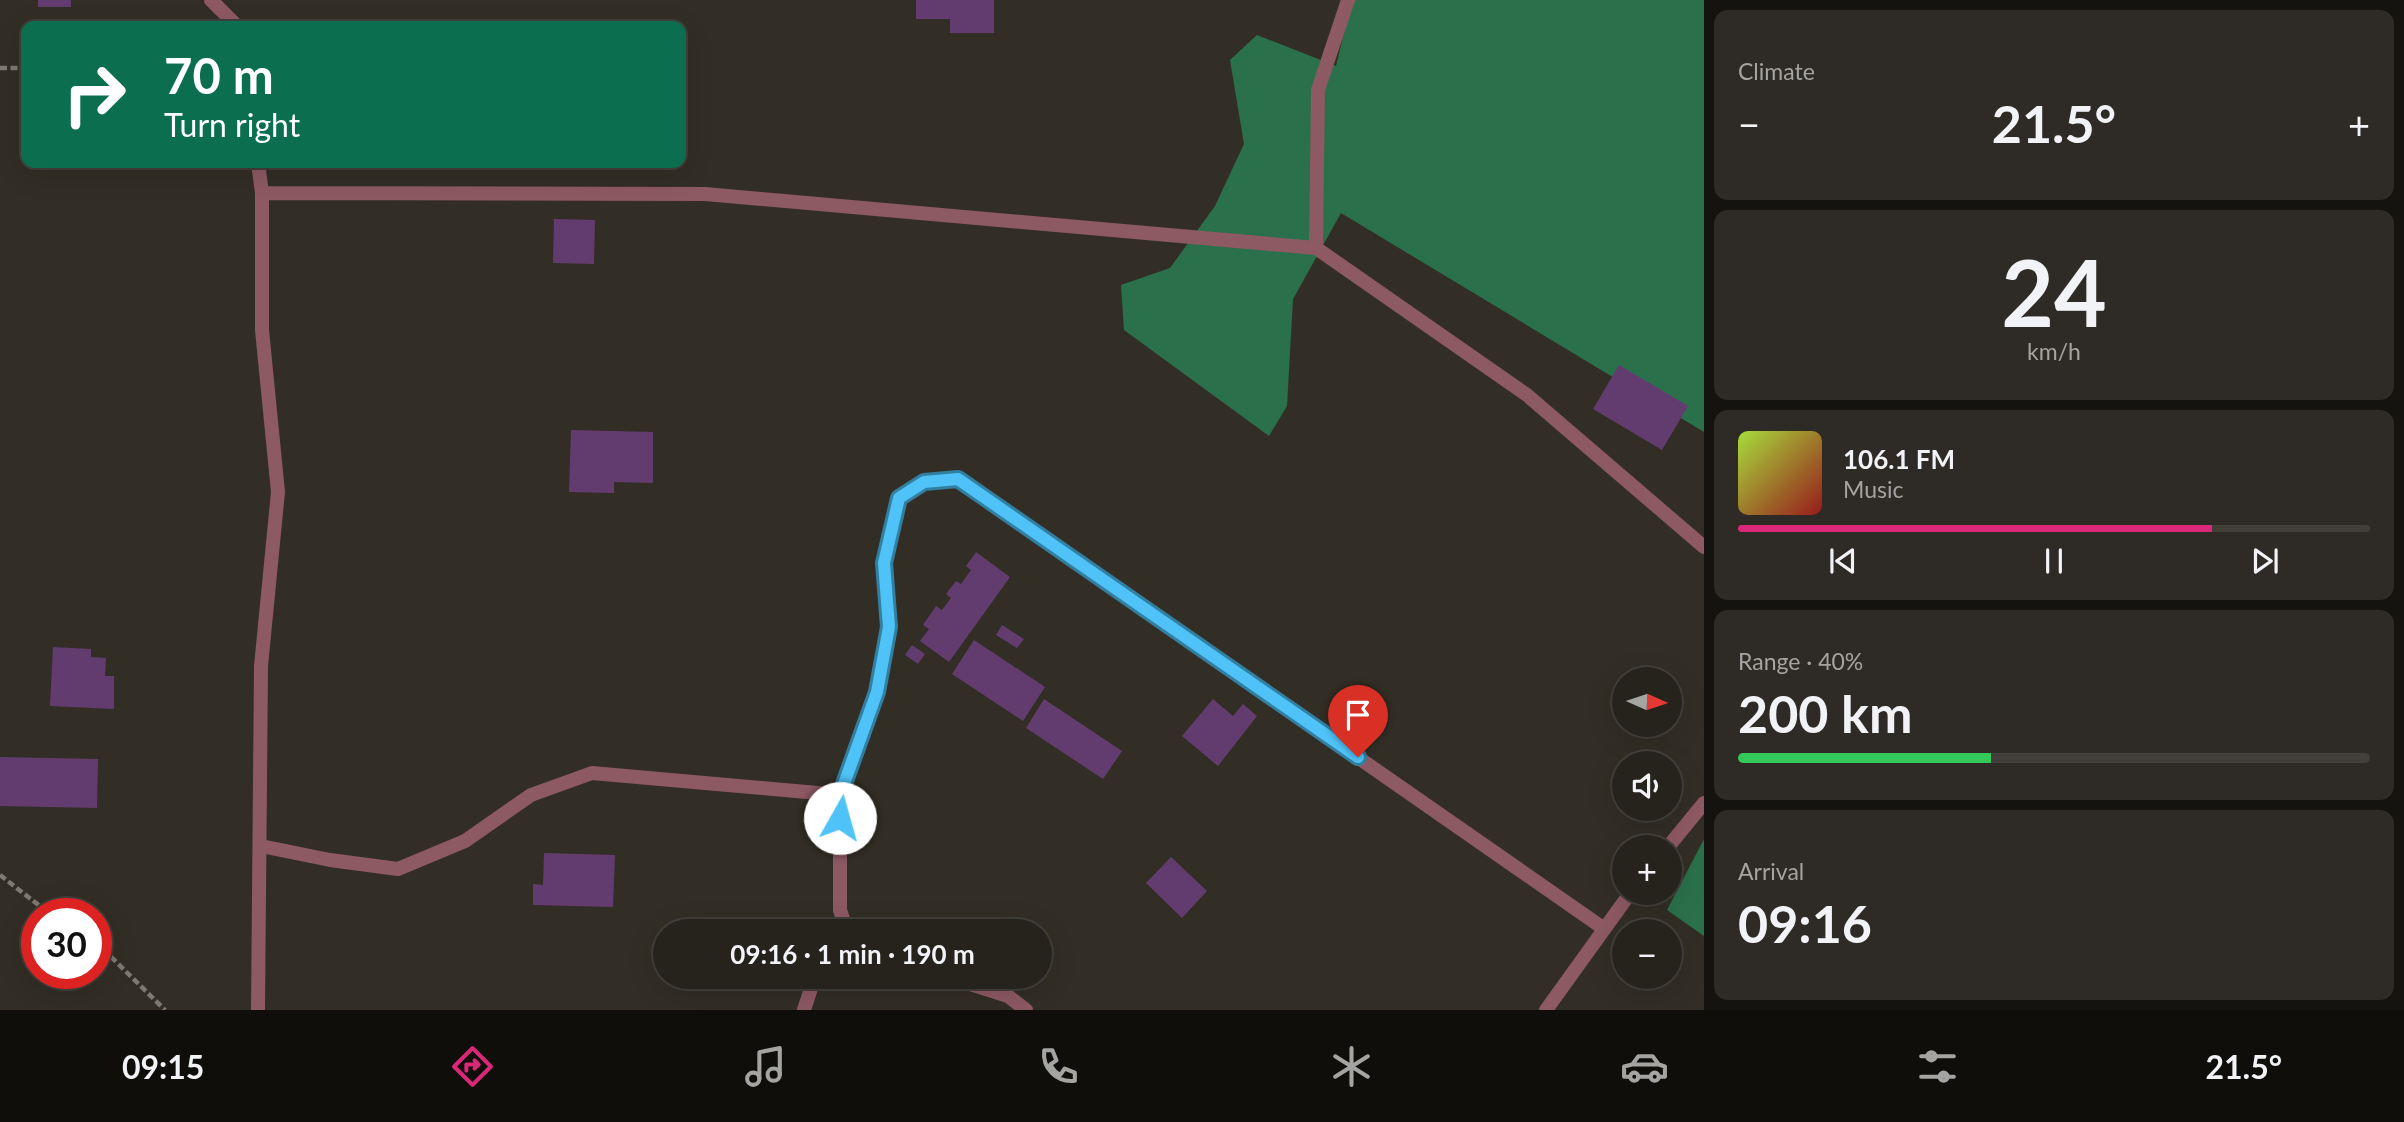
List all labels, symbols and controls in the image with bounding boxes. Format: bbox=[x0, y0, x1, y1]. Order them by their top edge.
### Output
text: 70 m bbox=[164, 46, 274, 104]
icon: right bbox=[49, 49, 140, 140]
text: Climate bbox=[1738, 57, 1815, 85]
text: 21.5° bbox=[1992, 92, 2116, 154]
text: − bbox=[1738, 101, 1760, 147]
text: + bbox=[2348, 101, 2370, 147]
text: Turn right bbox=[164, 105, 300, 144]
text: 24 bbox=[2001, 237, 2107, 346]
text: km/h bbox=[2027, 337, 2081, 365]
text: 106.1 FM bbox=[1843, 443, 1955, 475]
text: Music bbox=[1843, 475, 1903, 503]
icon: previous bbox=[1824, 542, 1862, 580]
icon: pause bbox=[2035, 542, 2073, 580]
icon: next bbox=[2246, 542, 2284, 580]
text: Range · 40% bbox=[1738, 647, 1863, 675]
north arrow bbox=[1612, 667, 1682, 737]
map controls bbox=[1612, 667, 1682, 989]
text: 200 km bbox=[1738, 682, 1912, 744]
pin bbox=[1328, 685, 1388, 757]
icon: arrive bbox=[1339, 696, 1377, 734]
button: sound bbox=[1612, 751, 1682, 821]
position arrow bbox=[803, 781, 877, 855]
button: + bbox=[1612, 835, 1682, 905]
text: Arrival bbox=[1738, 857, 1804, 885]
text: 09:16 bbox=[1738, 892, 1872, 954]
speed limit sign: 30 bbox=[21, 898, 112, 989]
button: − bbox=[1612, 919, 1682, 989]
text: 09:16 · 1 min · 190 m bbox=[730, 938, 975, 970]
icon: directions bbox=[448, 1042, 497, 1091]
icon: music bbox=[741, 1042, 790, 1091]
icon: phone bbox=[1034, 1042, 1083, 1091]
icon: climate bbox=[1327, 1042, 1376, 1091]
icon: car bbox=[1620, 1042, 1669, 1091]
icon: filters bbox=[1913, 1042, 1962, 1091]
text: 09:15 bbox=[122, 1047, 204, 1086]
text: 21.5° bbox=[2205, 1047, 2282, 1086]

